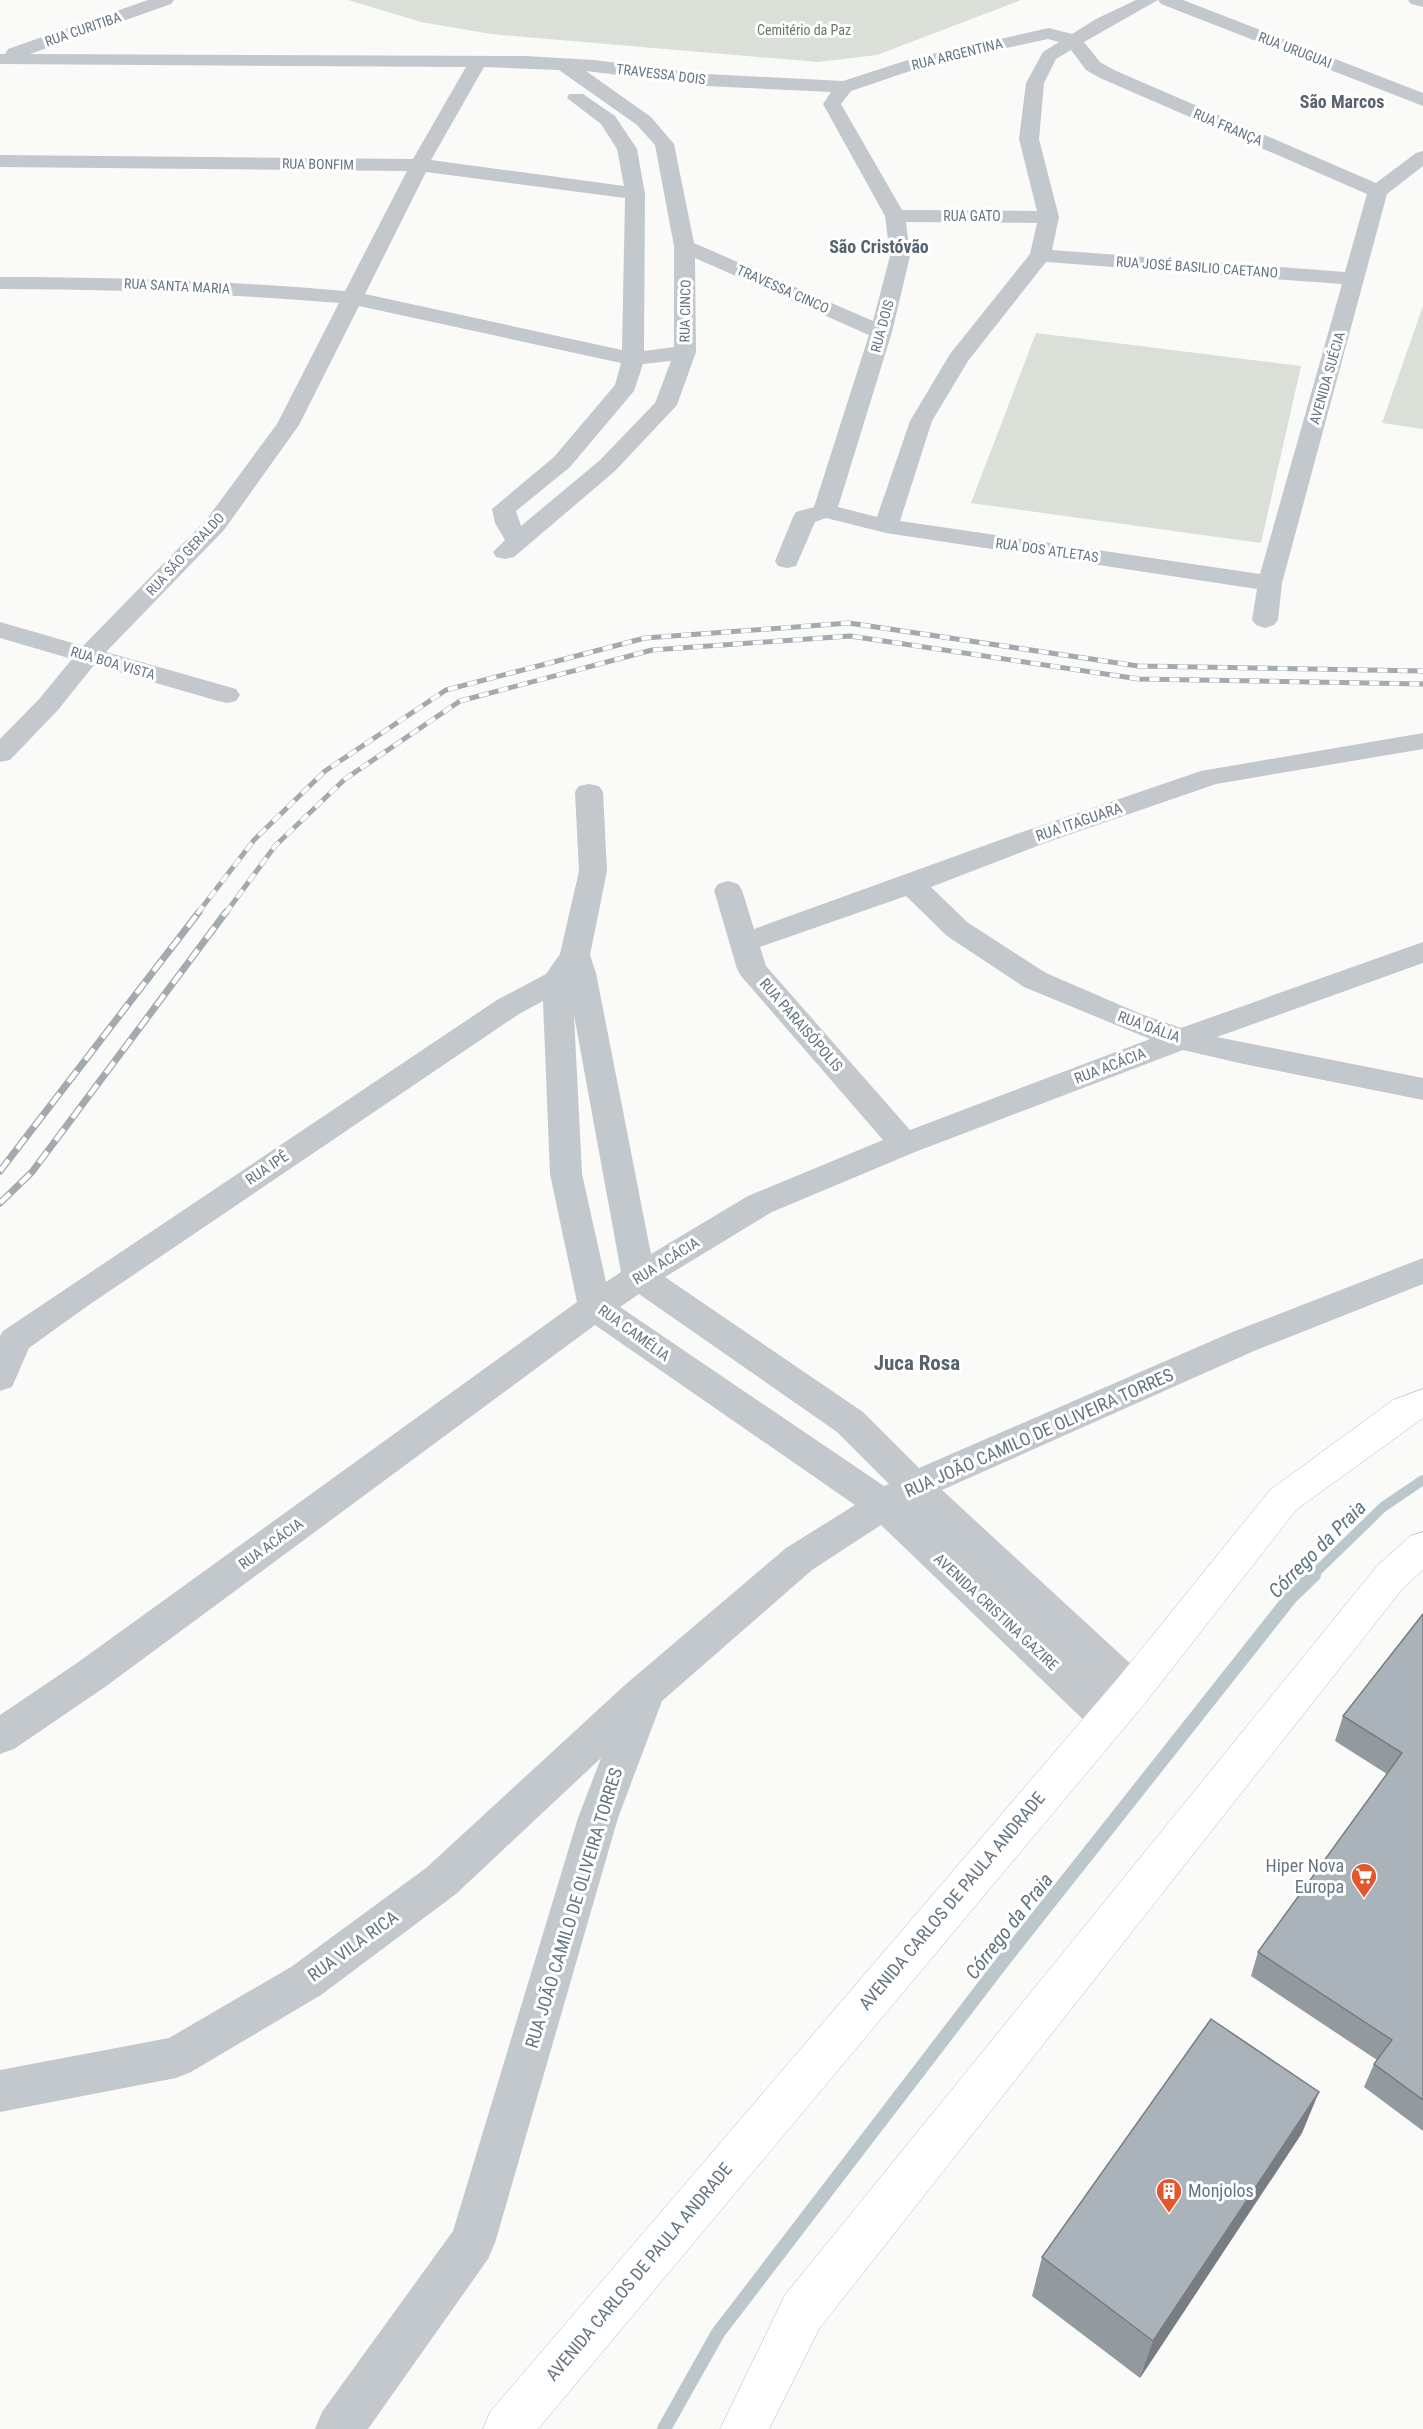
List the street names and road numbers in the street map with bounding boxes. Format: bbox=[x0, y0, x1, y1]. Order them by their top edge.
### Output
street label: RUA CURITIBA bbox=[43, 8, 123, 50]
street label: RUA URUGUAI bbox=[1256, 29, 1334, 71]
street label: RUA ARGENTINA bbox=[910, 35, 1004, 73]
street label: TRAVESSA DOIS bbox=[615, 61, 707, 87]
street label: RUA FRANÇA bbox=[1191, 105, 1265, 149]
street label: RUA BONFIM bbox=[282, 155, 354, 173]
street label: RUA GATO bbox=[943, 208, 1001, 224]
street label: RUA JOSÉ BASILIO CAETANO bbox=[1115, 252, 1279, 281]
street label: TRAVESSA CINCO bbox=[734, 262, 832, 316]
street label: RUA SANTA MARIA bbox=[124, 275, 230, 297]
street label: RUA CINCO bbox=[676, 279, 694, 343]
street label: RUA DOIS bbox=[867, 298, 897, 354]
street label: AVENIDA SUÉCIA bbox=[1305, 330, 1348, 426]
street label: RUA SÃO GERALDO bbox=[142, 509, 227, 599]
street label: RUA DOS ATLETAS bbox=[995, 535, 1099, 565]
street label: RUA BOA VISTA bbox=[69, 643, 157, 683]
street label: RUA ITAGUARA bbox=[1033, 799, 1125, 845]
street label: RUA PARAISÓPOLIS bbox=[756, 975, 846, 1075]
street label: RUA DÁLIA bbox=[1115, 1007, 1183, 1047]
street label: RUA ACÁCIA bbox=[1072, 1044, 1149, 1088]
street label: RUA IPÊ bbox=[242, 1147, 292, 1189]
street label: RUA ACÁCIA bbox=[629, 1233, 703, 1289]
street label: RUA CAMÉLIA bbox=[595, 1301, 674, 1365]
street label: RUA JOÃO CAMILO DE OLIVEIRA TORRES bbox=[901, 1364, 1176, 1502]
street label: RUA ACÁCIA bbox=[235, 1514, 307, 1573]
street label: AVENIDA CRISTINA GAZIRE bbox=[930, 1550, 1062, 1674]
street label: RUA JOÃO CAMILO DE OLIVEIRA TORRES bbox=[521, 1765, 626, 2051]
street label: AVENIDA CARLOS DE PAULA ANDRADE bbox=[854, 1787, 1049, 2014]
street label: RUA VILA RICA bbox=[303, 1905, 402, 1985]
street label: AVENIDA CARLOS DE PAULA ANDRADE bbox=[541, 2158, 736, 2385]

